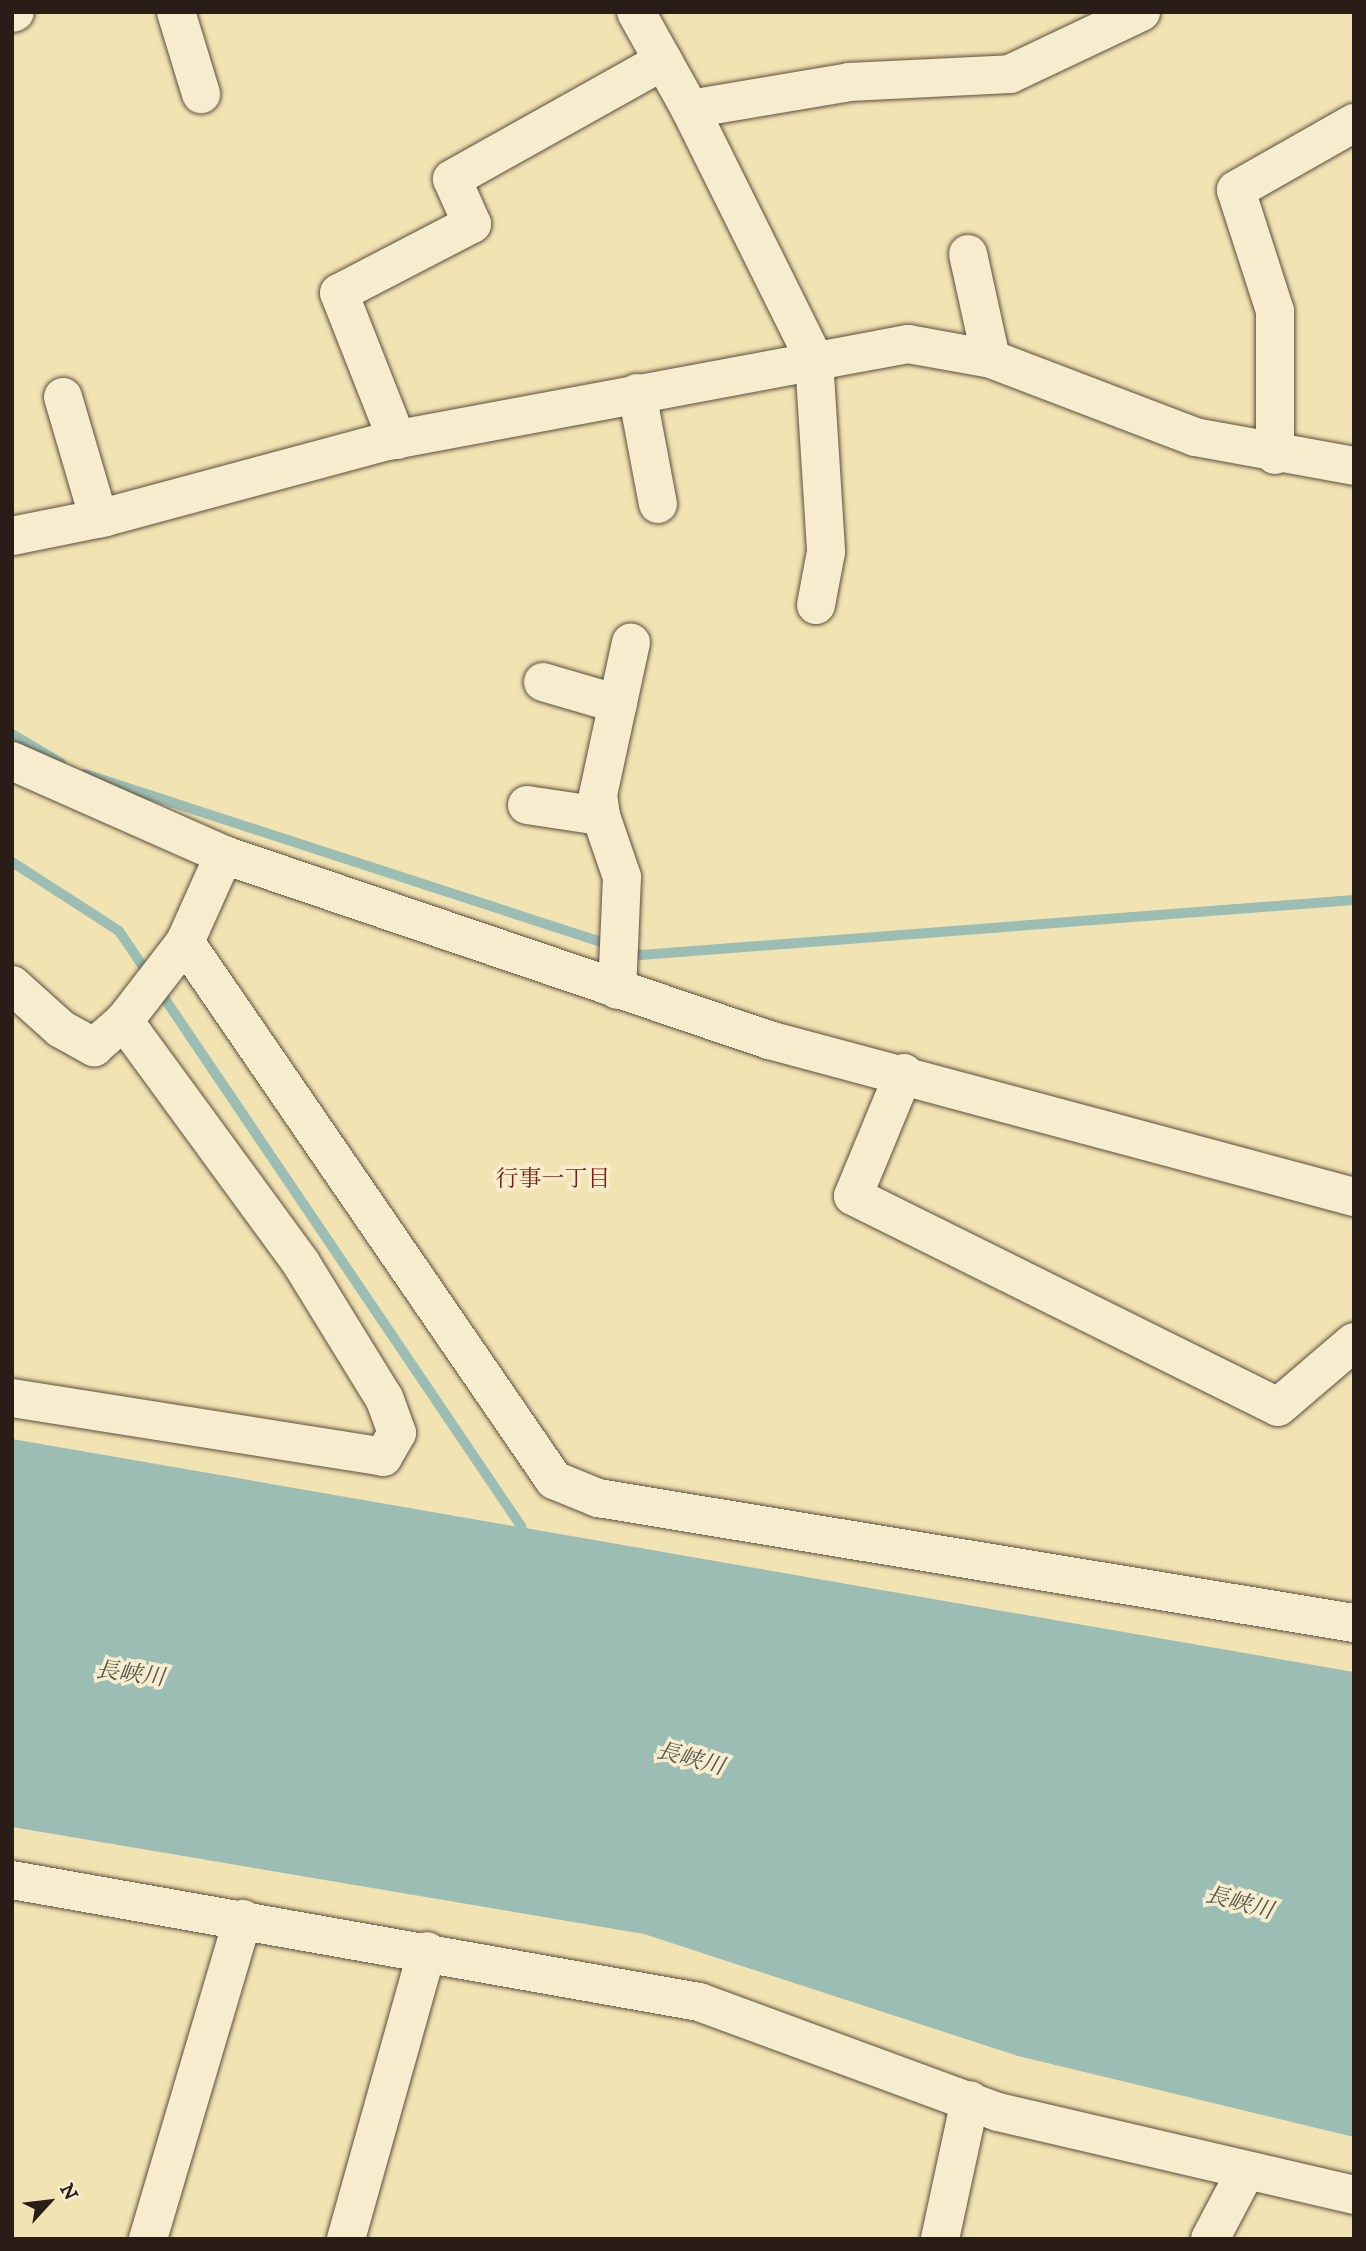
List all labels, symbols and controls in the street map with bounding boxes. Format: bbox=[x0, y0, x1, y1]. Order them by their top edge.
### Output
district label: 行事一丁目 bbox=[496, 1166, 610, 1194]
water label: 長峡川 bbox=[94, 1657, 166, 1693]
water label: 長峡川 bbox=[653, 1738, 727, 1782]
water label: 長峡川 bbox=[1202, 1882, 1276, 1926]
north arrow bbox=[14, 2167, 84, 2237]
text: N bbox=[54, 2180, 82, 2204]

